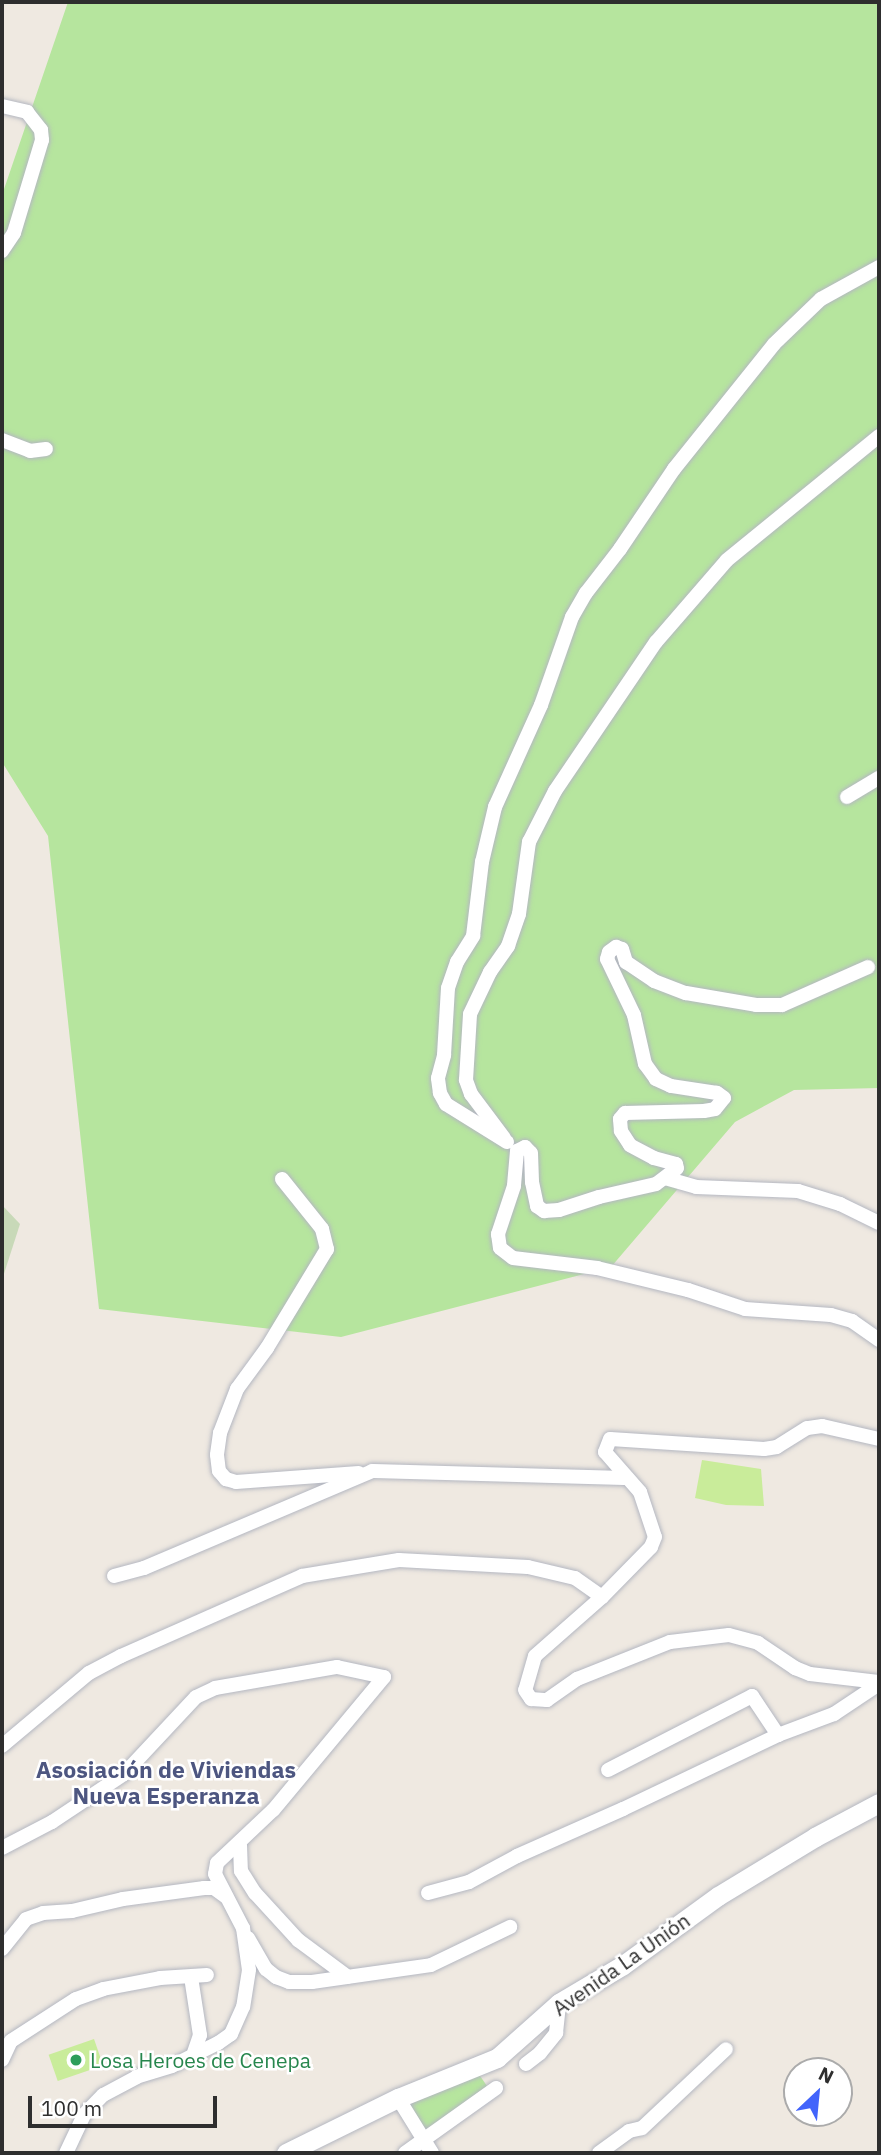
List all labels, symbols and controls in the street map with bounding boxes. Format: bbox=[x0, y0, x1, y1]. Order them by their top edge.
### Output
district label: Asosiación de Viviendas Nueva Esperanza bbox=[36, 1755, 296, 1809]
street label: Avenida La Unión bbox=[547, 1907, 695, 2021]
place label: Losa Heroes de Cenepa bbox=[90, 2047, 311, 2073]
marker: Losa Heroes de Cenepa bbox=[68, 2052, 84, 2068]
north arrow bbox=[783, 2057, 853, 2127]
text: N bbox=[815, 2061, 838, 2089]
scale bar bbox=[32, 2082, 220, 2126]
text: 100 m bbox=[41, 2094, 102, 2122]

